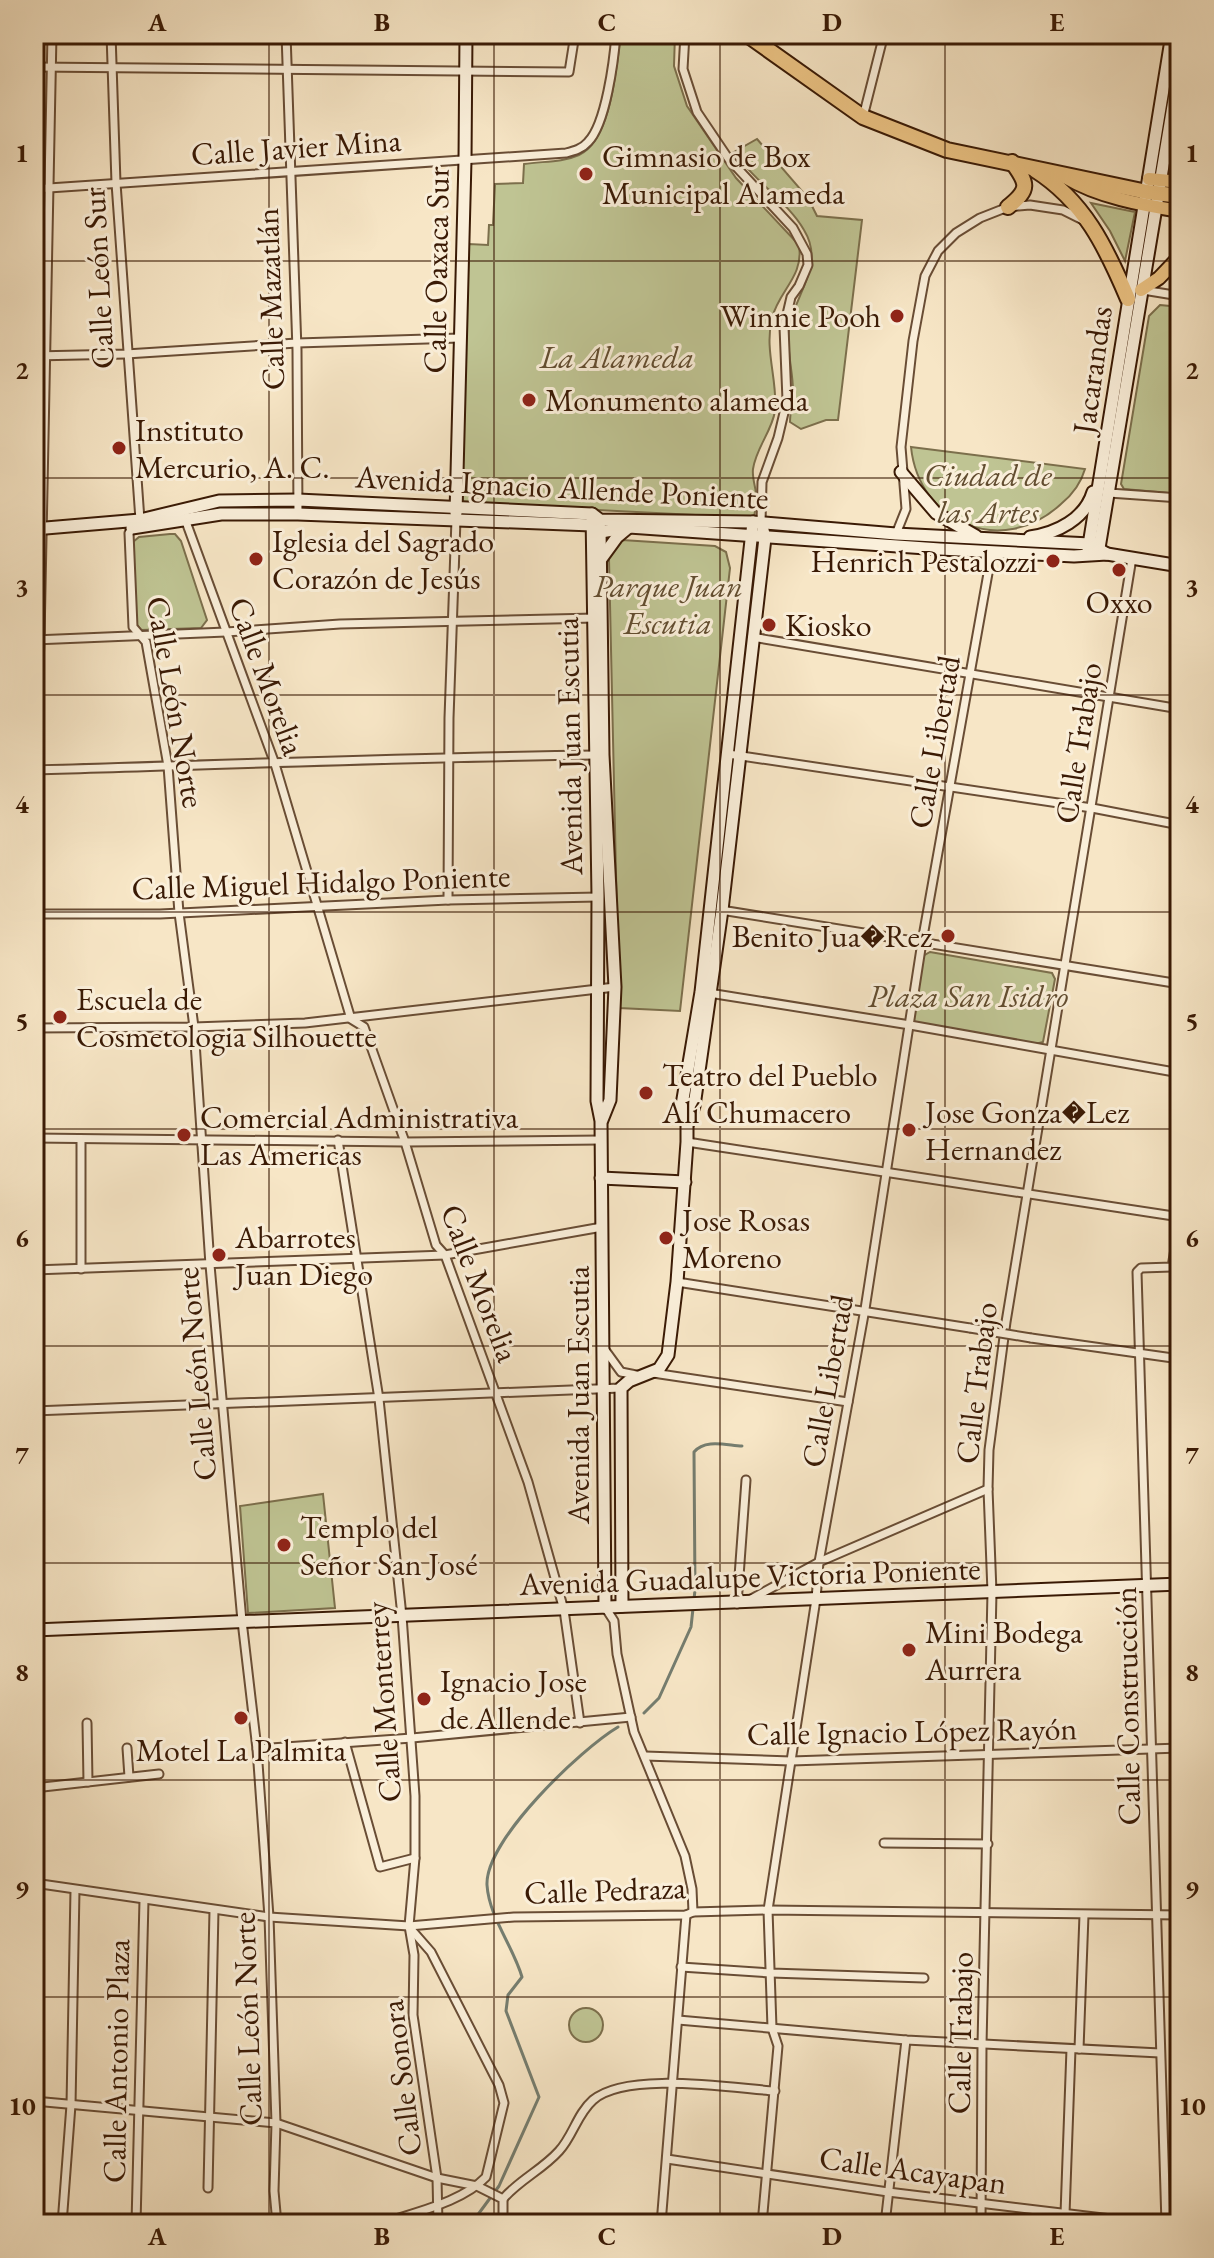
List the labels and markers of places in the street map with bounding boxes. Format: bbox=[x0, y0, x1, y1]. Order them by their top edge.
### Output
place label: Gimnasio de Box Municipal Alameda bbox=[602, 135, 845, 214]
marker: Gimnasio de Box Municipal Alameda bbox=[577, 165, 595, 183]
place label: Winnie Pooh bbox=[720, 295, 881, 337]
marker: Winnie Pooh bbox=[888, 307, 906, 325]
place label: Monumento alameda bbox=[545, 379, 809, 421]
marker: Monumento alameda bbox=[520, 391, 538, 409]
place label: Instituto Mercurio, A. C. bbox=[135, 409, 330, 488]
marker: Instituto Mercurio, A. C. bbox=[110, 439, 128, 457]
place label: Iglesia del Sagrado Corazón de Jesús bbox=[272, 520, 494, 599]
place label: Henrich Pestalozzi bbox=[811, 540, 1037, 582]
marker: Iglesia del Sagrado Corazón de Jesús bbox=[247, 550, 265, 568]
marker: Henrich Pestalozzi bbox=[1044, 552, 1062, 570]
marker: Oxxo bbox=[1110, 561, 1128, 579]
place label: Oxxo bbox=[1086, 581, 1152, 623]
place label: Kiosko bbox=[785, 604, 872, 646]
marker: Kiosko bbox=[760, 616, 778, 634]
place label: Benito Jua�Rez bbox=[732, 915, 932, 957]
marker: Benito Jua�Rez bbox=[939, 927, 957, 945]
place label: Escuela de Cosmetologia Silhouette bbox=[76, 978, 377, 1057]
marker: Escuela de Cosmetologia Silhouette bbox=[51, 1008, 69, 1026]
place label: Teatro del Pueblo Alí Chumacero bbox=[661, 1054, 878, 1133]
marker: Teatro del Pueblo Alí Chumacero bbox=[637, 1084, 655, 1102]
place label: Jose Gonza�Lez Hernandez bbox=[922, 1091, 1129, 1170]
place label: Comercial Administrativa Las Americas bbox=[200, 1096, 518, 1175]
marker: Jose Gonza�Lez Hernandez bbox=[900, 1121, 918, 1139]
marker: Comercial Administrativa Las Americas bbox=[175, 1126, 193, 1144]
place label: Jose Rosas Moreno bbox=[679, 1199, 810, 1278]
place label: Abarrotes Juan Diego bbox=[232, 1216, 373, 1295]
marker: Jose Rosas Moreno bbox=[657, 1229, 675, 1247]
marker: Abarrotes Juan Diego bbox=[210, 1246, 228, 1264]
place label: Templo del Señor San José bbox=[300, 1506, 478, 1585]
marker: Templo del Señor San José bbox=[275, 1536, 293, 1554]
place label: Mini Bodega Aurrera bbox=[924, 1611, 1083, 1690]
marker: Mini Bodega Aurrera bbox=[900, 1641, 918, 1659]
place label: Ignacio Jose de Allende bbox=[440, 1660, 587, 1739]
marker: Ignacio Jose de Allende bbox=[415, 1690, 433, 1708]
marker: Motel La Palmita bbox=[232, 1709, 250, 1727]
place label: Motel La Palmita bbox=[136, 1729, 347, 1771]

